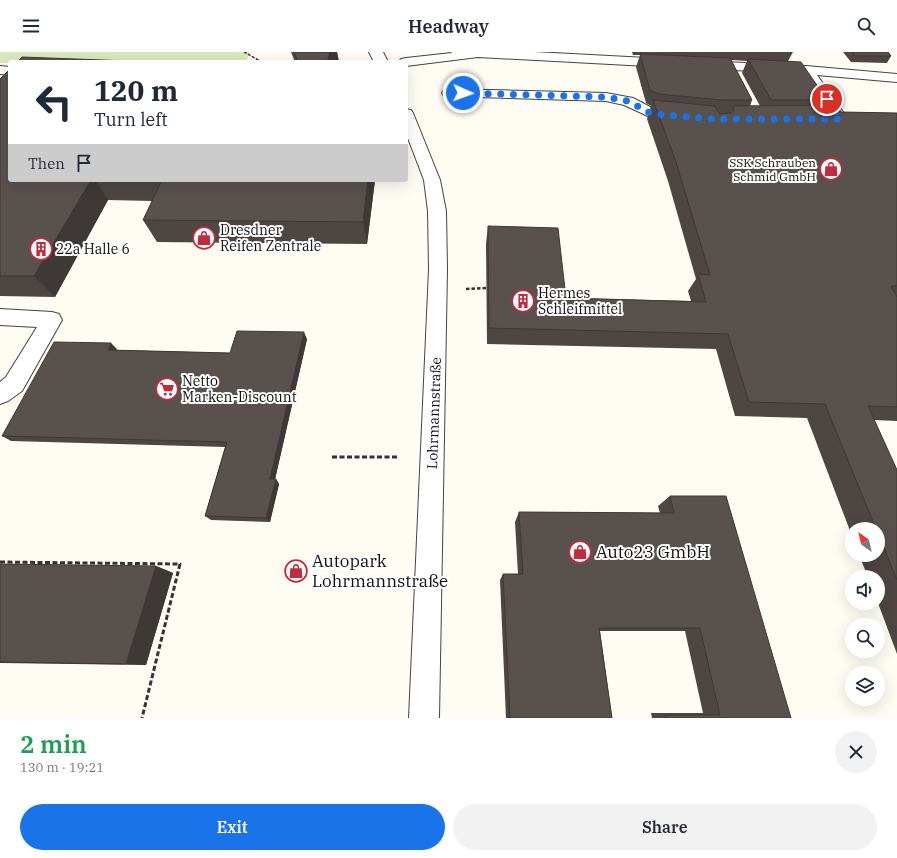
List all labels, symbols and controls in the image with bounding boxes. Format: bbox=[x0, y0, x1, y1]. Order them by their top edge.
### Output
icon: menu bbox=[20, 15, 42, 37]
text: Headway bbox=[408, 15, 489, 38]
icon: search bbox=[855, 15, 877, 37]
text: 120 m bbox=[94, 72, 178, 109]
position arrow bbox=[442, 72, 484, 114]
icon: left bbox=[28, 76, 80, 128]
pin bbox=[810, 82, 844, 116]
icon: arrive bbox=[816, 88, 838, 110]
text: Turn left bbox=[94, 108, 168, 131]
icon: arrive bbox=[73, 152, 95, 174]
text: Then bbox=[28, 154, 65, 173]
place label: SSK Schrauben Schmid GmbH bbox=[729, 155, 816, 184]
shop icon: SSK Schrauben Schmid GmbH bbox=[818, 156, 844, 182]
place label: Dresdner Reifen Zentrale bbox=[220, 221, 321, 255]
shop icon: Dresdner Reifen Zentrale bbox=[191, 225, 217, 251]
building icon: 22a Halle 6 bbox=[28, 236, 54, 262]
place label: 22a Halle 6 bbox=[56, 240, 130, 258]
place label: Hermes Schleifmittel bbox=[538, 284, 622, 318]
building icon: Hermes Schleifmittel bbox=[510, 288, 536, 314]
street label: Lohrmannstraße bbox=[423, 357, 445, 469]
place label: Netto Marken-Discount bbox=[182, 372, 297, 406]
supermarket icon: Netto Marken-Discount bbox=[154, 376, 180, 402]
north arrow bbox=[845, 522, 885, 562]
map controls bbox=[845, 522, 885, 706]
shop icon: Auto23 GmbH bbox=[567, 539, 593, 565]
place label: Auto23 GmbH bbox=[596, 541, 710, 563]
place label: Autopark Lohrmannstraße bbox=[312, 550, 448, 592]
shop icon: Autopark Lohrmannstraße bbox=[283, 558, 309, 584]
button: sound bbox=[845, 570, 885, 610]
button: search bbox=[845, 618, 885, 658]
button: layers bbox=[845, 666, 885, 706]
text: 2 min bbox=[20, 728, 87, 760]
button: close bbox=[835, 731, 877, 773]
text: 130 m · 19:21 bbox=[20, 759, 104, 776]
button: Exit bbox=[20, 804, 445, 850]
button: Share bbox=[453, 804, 877, 850]

